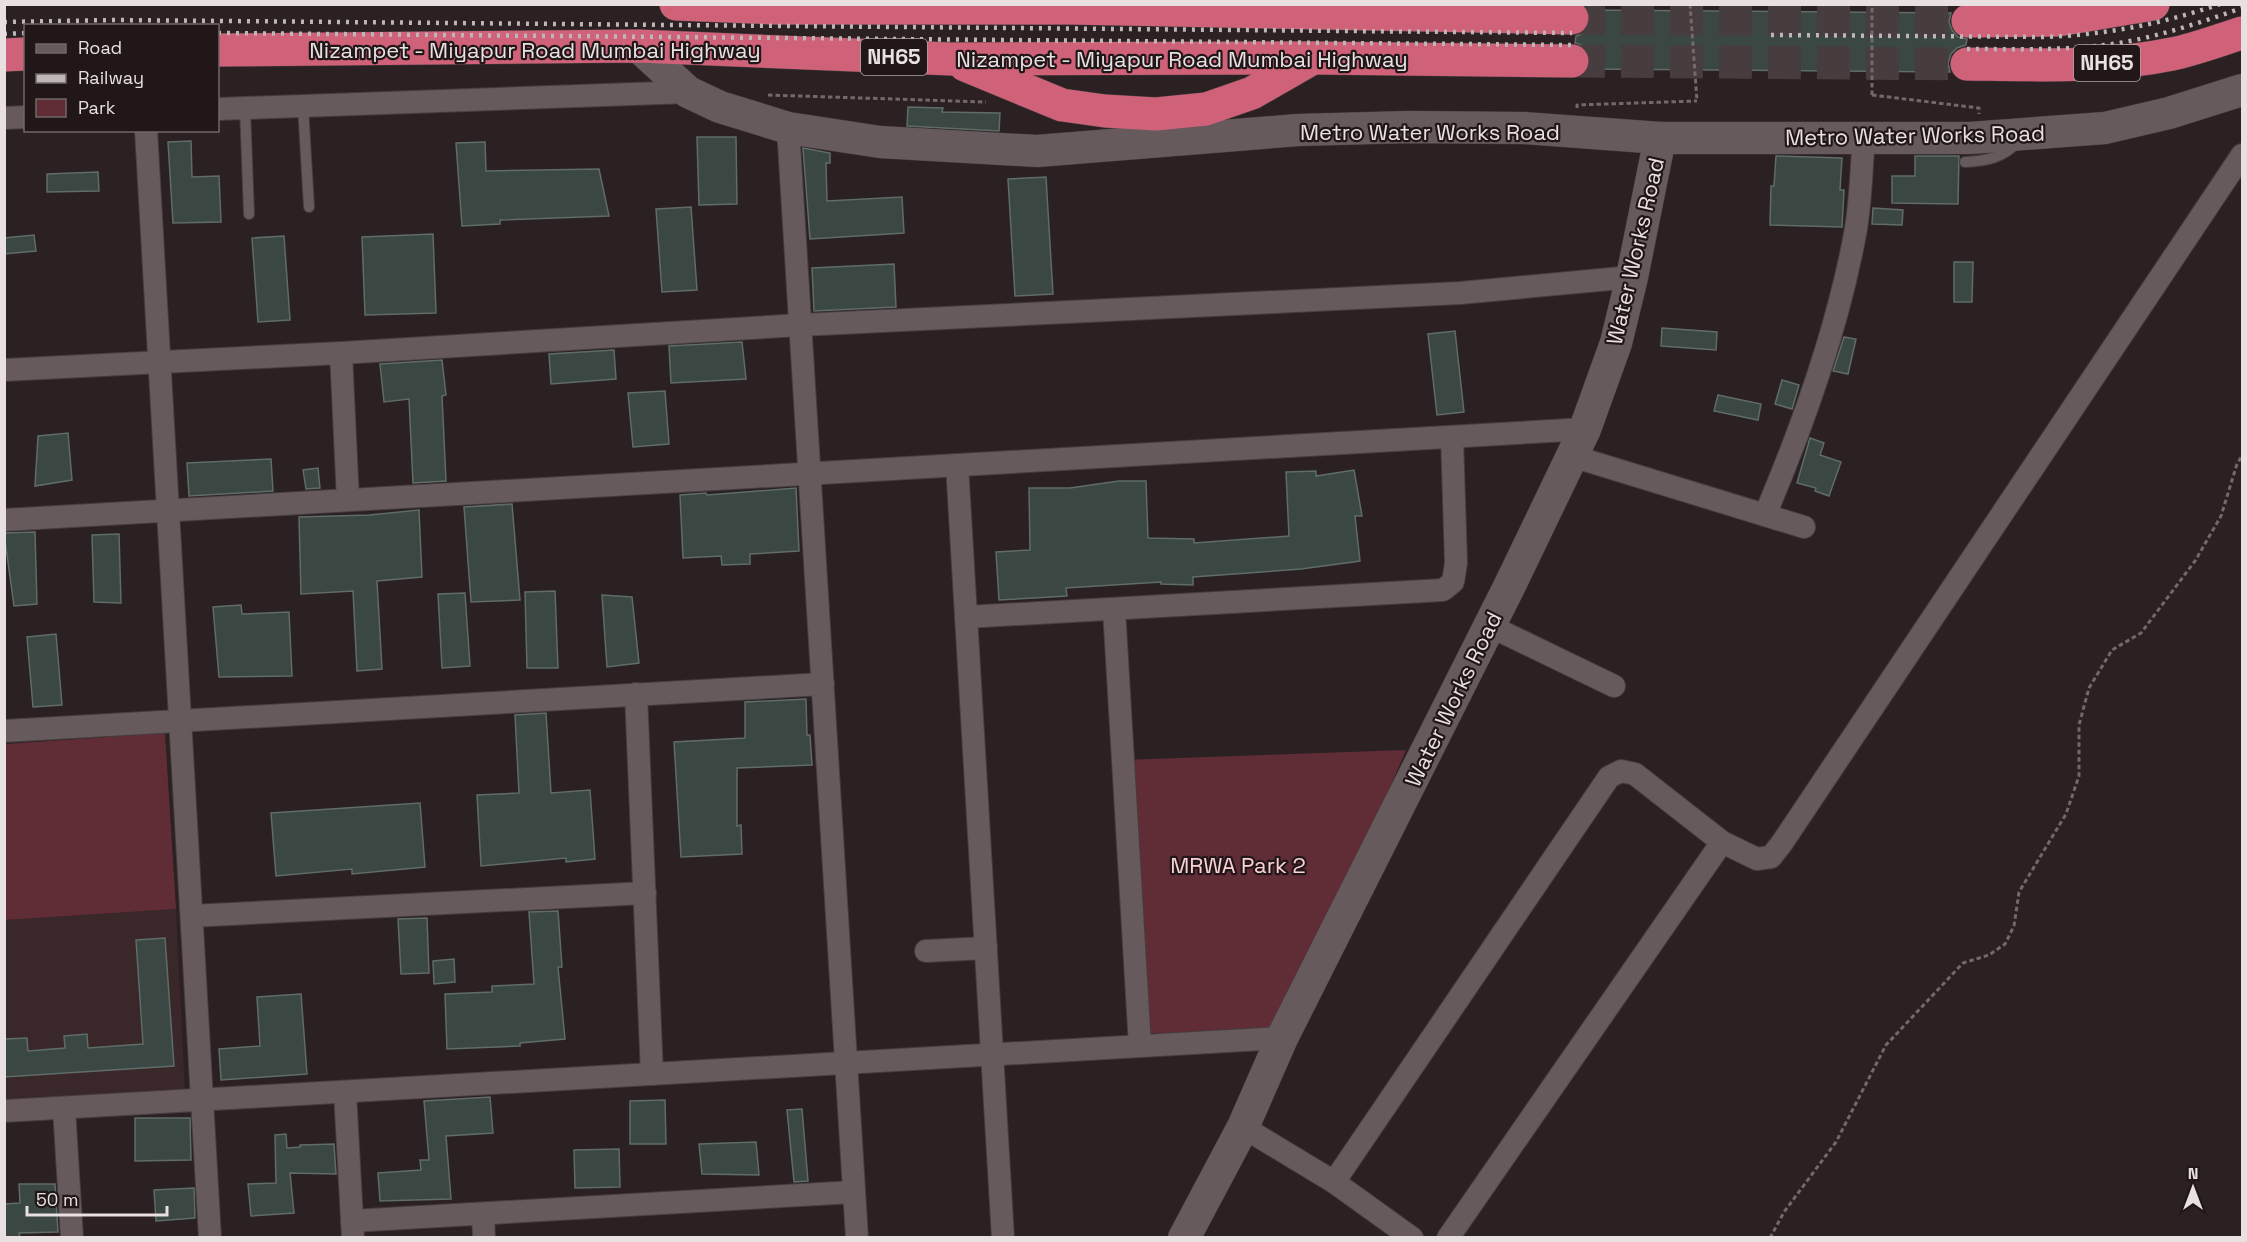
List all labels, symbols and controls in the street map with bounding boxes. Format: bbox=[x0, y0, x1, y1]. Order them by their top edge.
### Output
legend bbox=[24, 24, 219, 132]
text: Road bbox=[78, 36, 122, 59]
street label: Nizampet - Miyapur Road Mumbai Highway bbox=[309, 36, 761, 64]
road number: NH65 bbox=[861, 39, 927, 75]
street label: Nizampet - Miyapur Road Mumbai Highway bbox=[956, 45, 1408, 73]
road number: NH65 bbox=[2074, 45, 2140, 81]
text: Railway bbox=[78, 66, 144, 89]
text: Park bbox=[78, 96, 116, 119]
street label: Metro Water Works Road bbox=[1300, 118, 1560, 146]
street label: Metro Water Works Road bbox=[1785, 119, 2045, 151]
street label: Water Works Road bbox=[1600, 155, 1670, 347]
street label: Water Works Road bbox=[1399, 607, 1507, 791]
park label: MRWA Park 2 bbox=[1170, 851, 1306, 879]
north arrow bbox=[2163, 1158, 2223, 1218]
text: N bbox=[2188, 1163, 2198, 1184]
scale bar bbox=[27, 1179, 166, 1217]
text: 50 m bbox=[36, 1188, 78, 1211]

